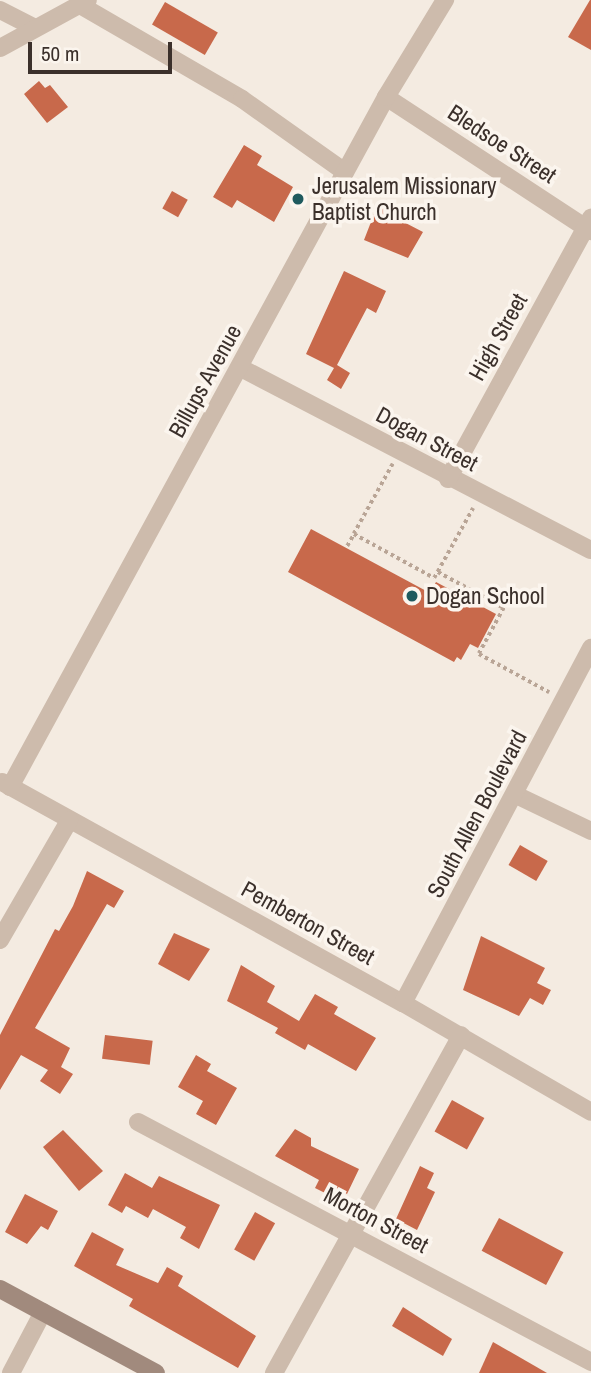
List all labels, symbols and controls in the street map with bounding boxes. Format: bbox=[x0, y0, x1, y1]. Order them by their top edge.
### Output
scale bar bbox=[32, 28, 175, 72]
text: 50 m bbox=[41, 39, 79, 68]
street label: Bledsoe Street bbox=[443, 99, 561, 189]
place label: Jerusalem Missionary Baptist Church bbox=[312, 172, 496, 226]
marker: Jerusalem Missionary Baptist Church bbox=[290, 191, 306, 207]
street label: High Street bbox=[463, 289, 533, 385]
street label: Billups Avenue bbox=[163, 319, 247, 443]
street label: Dogan Street bbox=[371, 401, 483, 477]
place label: Dogan School bbox=[426, 582, 544, 610]
marker: Dogan School bbox=[404, 588, 420, 604]
street label: South Allen Boulevard bbox=[421, 725, 533, 903]
street label: Pemberton Street bbox=[237, 875, 379, 971]
street label: Morton Street bbox=[319, 1181, 433, 1259]

